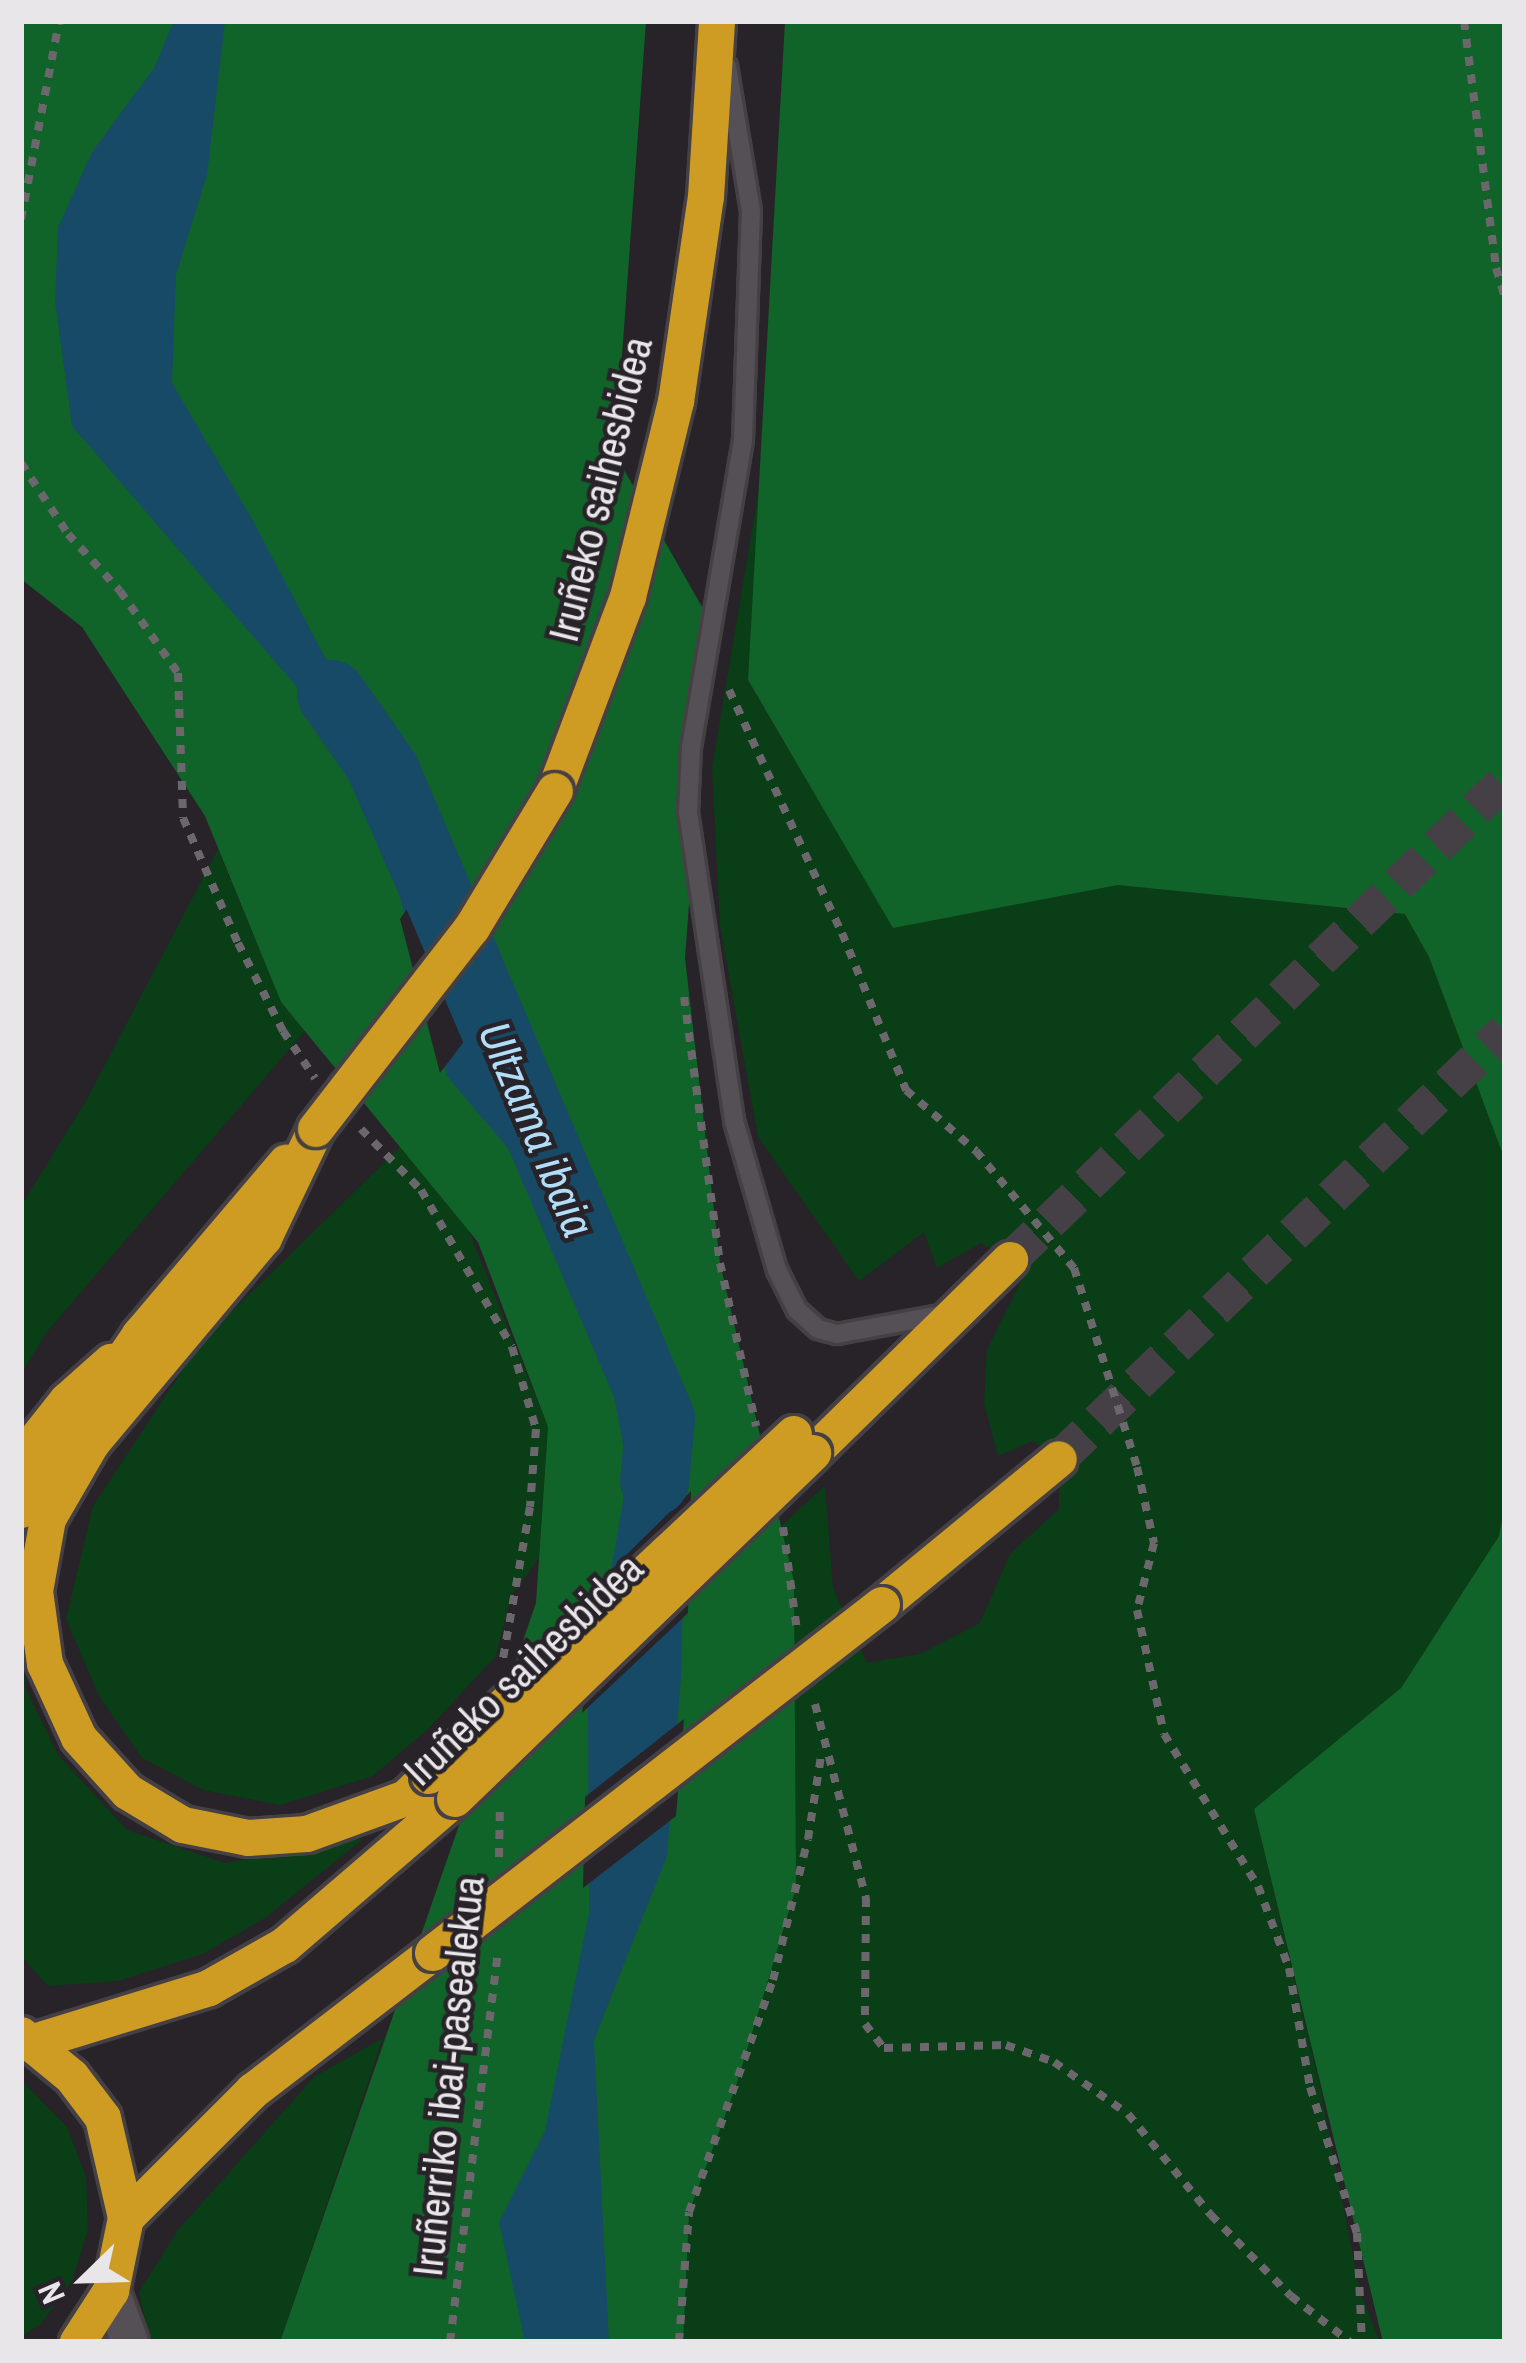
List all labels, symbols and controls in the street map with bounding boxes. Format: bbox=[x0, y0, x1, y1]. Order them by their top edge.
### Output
street label: Iruñeko saihesbidea bbox=[538, 331, 662, 647]
water label: Ultzama ibaia bbox=[468, 1014, 606, 1244]
street label: Iruñeko saihesbidea bbox=[393, 1542, 653, 1796]
street label: Iruñerriko ibai-pasealekua bbox=[402, 1873, 494, 2279]
north arrow bbox=[24, 2219, 144, 2339]
text: N bbox=[27, 2275, 75, 2311]

